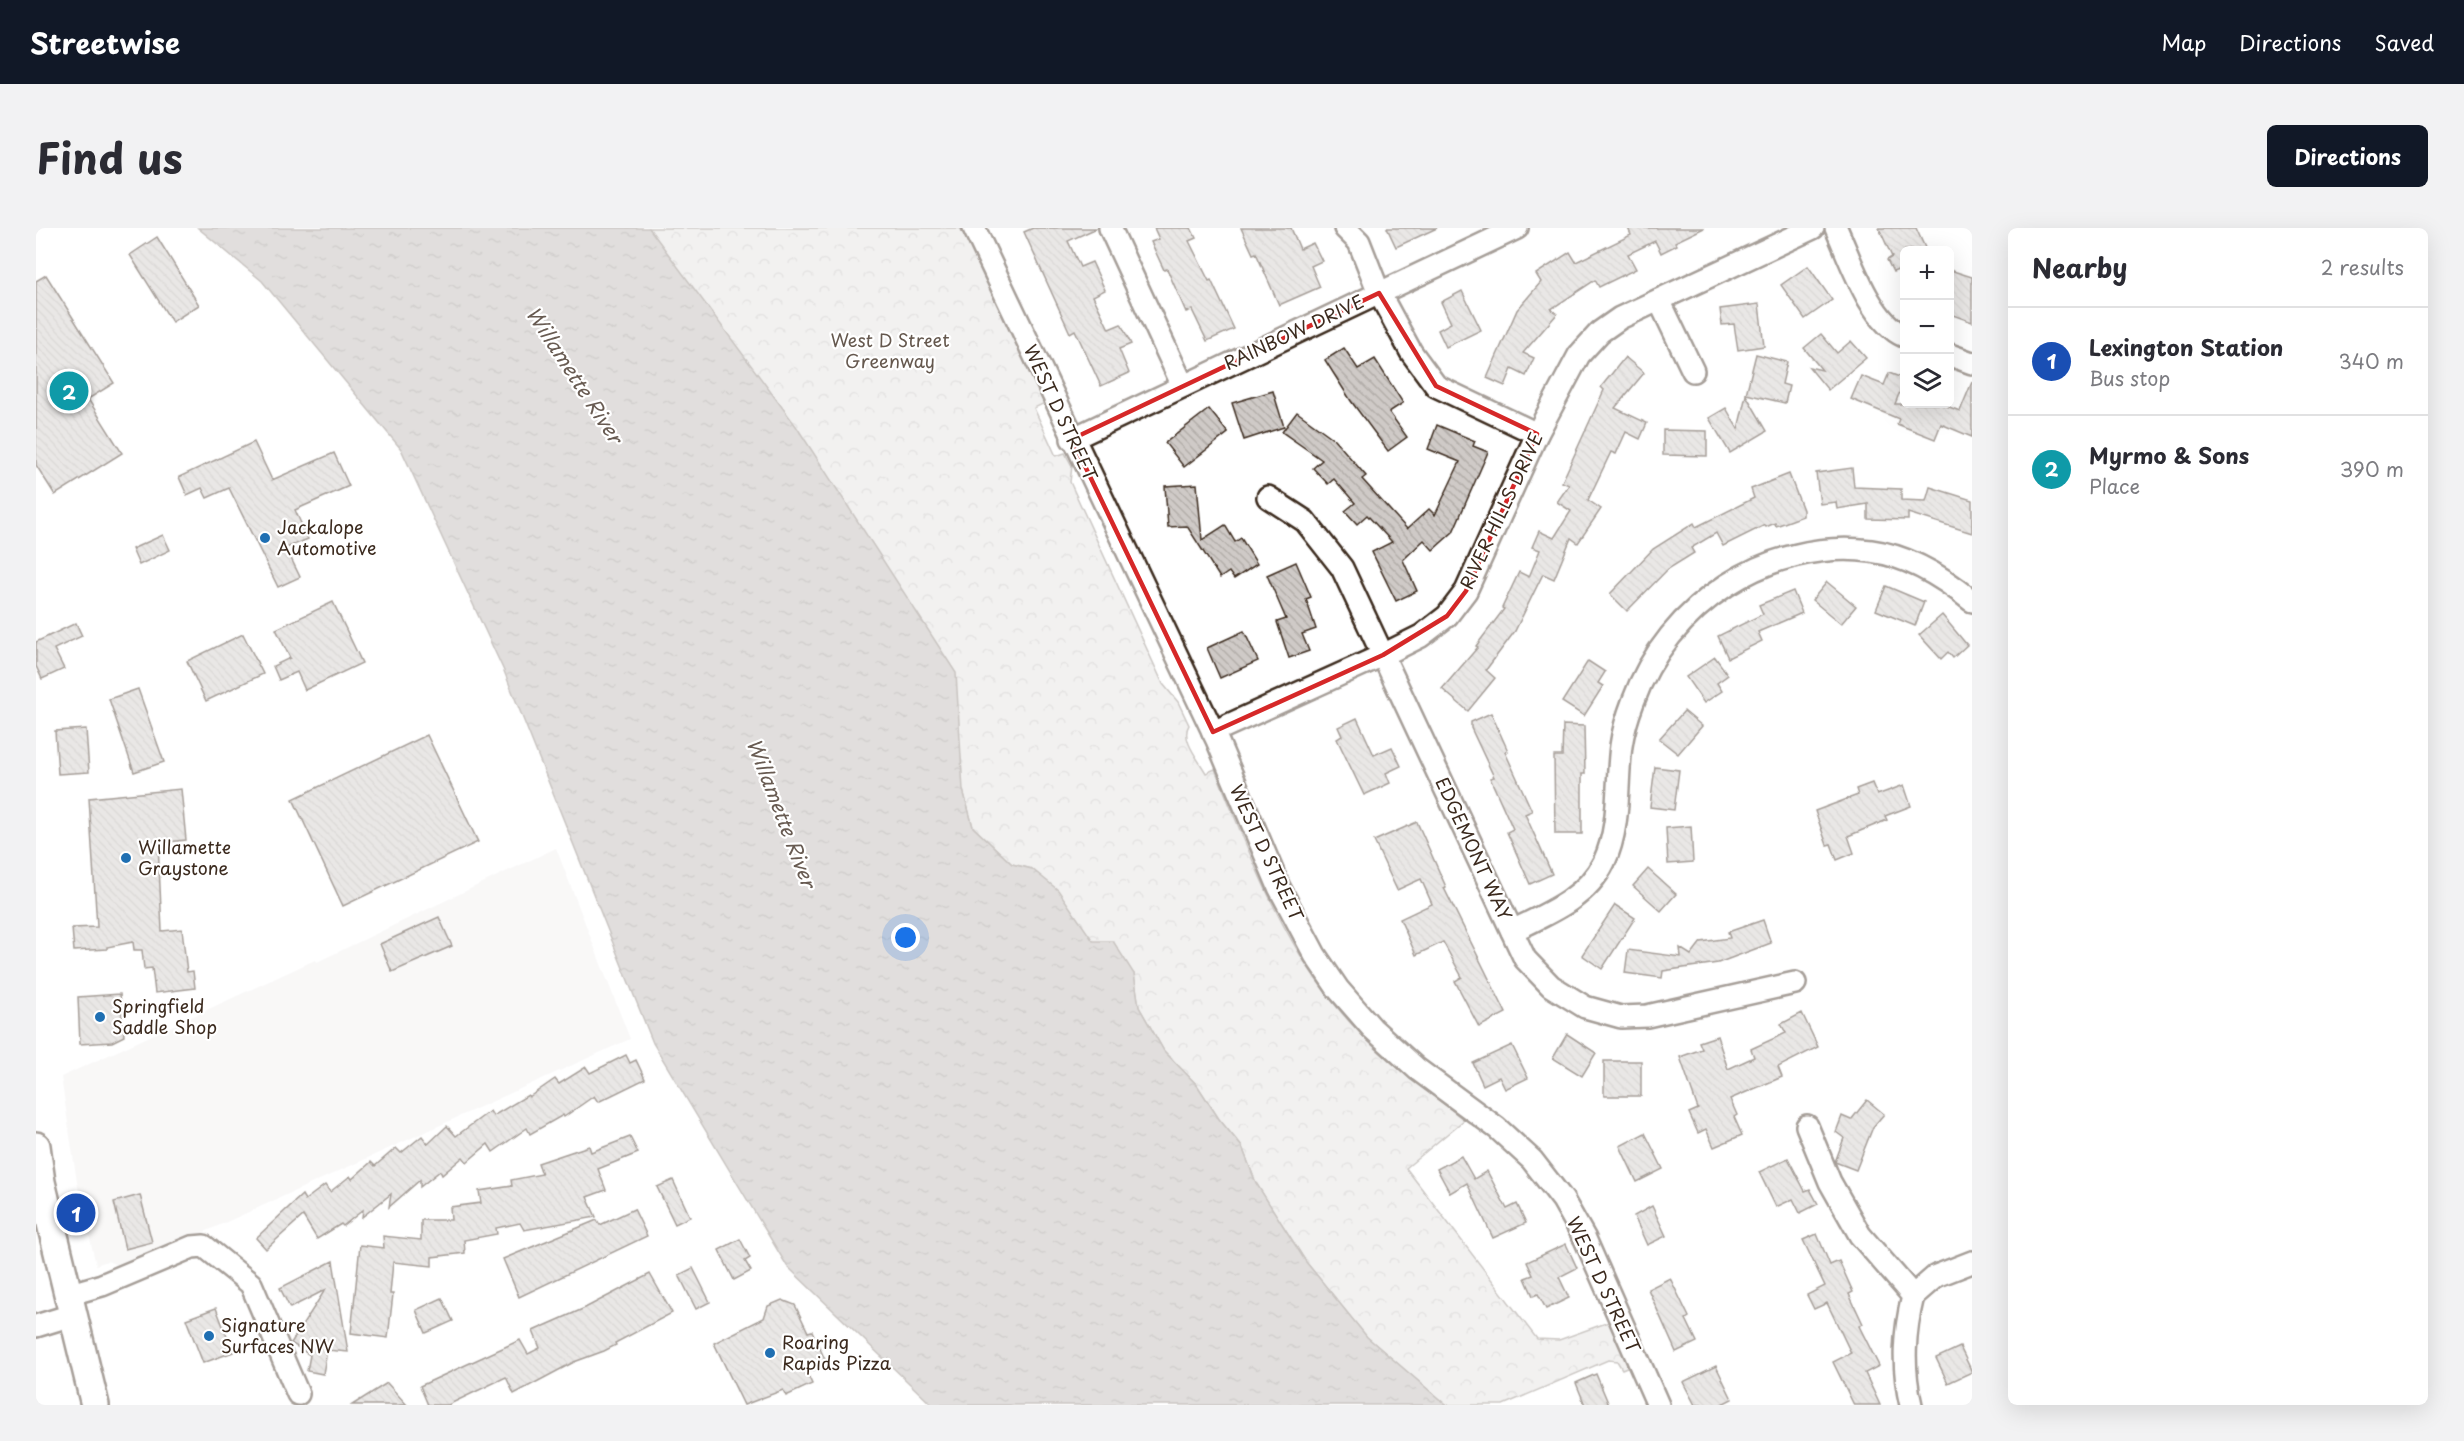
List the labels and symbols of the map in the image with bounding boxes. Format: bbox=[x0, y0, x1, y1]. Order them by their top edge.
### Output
street label: RAINBOW DRIVE bbox=[1219, 287, 1368, 376]
water label: Willamette River bbox=[519, 300, 632, 451]
park label: West D Street Greenway bbox=[830, 326, 950, 374]
street label: WEST D STREET bbox=[1018, 340, 1105, 486]
pin: 2 bbox=[50, 368, 88, 414]
street label: RIVER HILLS DRIVE bbox=[1452, 428, 1549, 593]
place label: Jackalope Automotive bbox=[277, 513, 377, 561]
marker: Jackalope Automotive bbox=[258, 531, 272, 545]
water label: Willamette River bbox=[740, 734, 825, 894]
street label: EDGEMONT WAY bbox=[1429, 772, 1520, 925]
street label: WEST D STREET bbox=[1224, 780, 1311, 926]
place label: Willamette Graystone bbox=[138, 833, 231, 881]
marker: Willamette Graystone bbox=[119, 851, 133, 865]
your location bbox=[891, 923, 920, 952]
place label: Springfield Saddle Shop bbox=[112, 992, 217, 1040]
marker: Springfield Saddle Shop bbox=[93, 1010, 107, 1024]
pin: 1 bbox=[56, 1190, 96, 1236]
street label: WEST D STREET bbox=[1561, 1212, 1648, 1358]
place label: Signature Surfaces NW bbox=[221, 1311, 334, 1359]
place label: Roaring Rapids Pizza bbox=[782, 1328, 892, 1376]
marker: Signature Surfaces NW bbox=[202, 1329, 216, 1343]
marker: Roaring Rapids Pizza bbox=[763, 1346, 777, 1360]

